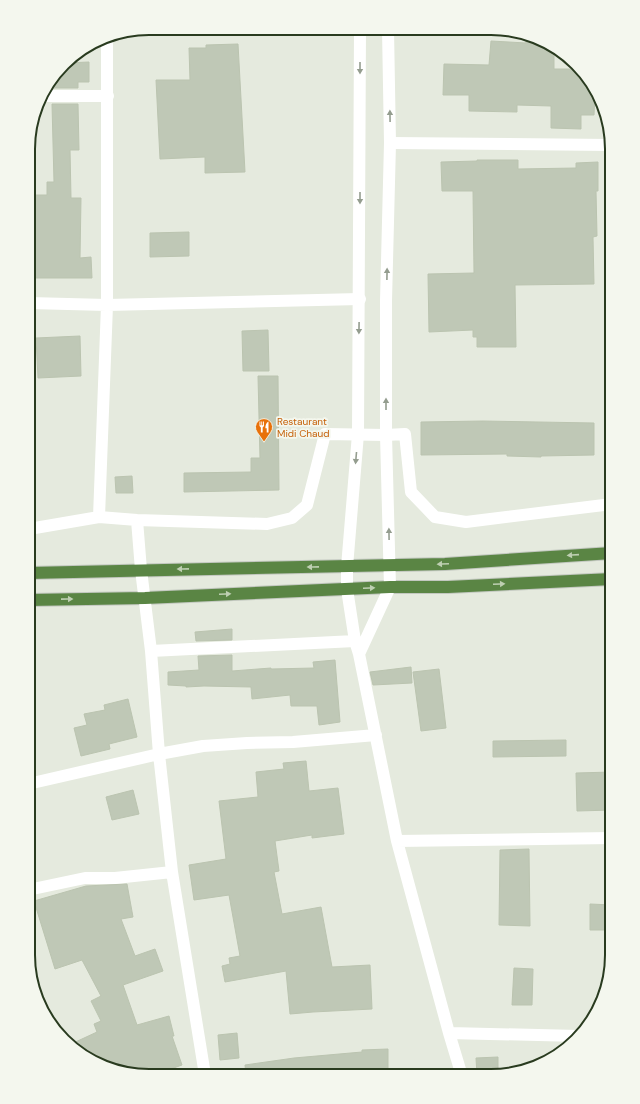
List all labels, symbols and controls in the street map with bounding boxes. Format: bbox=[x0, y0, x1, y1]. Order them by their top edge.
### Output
one-way arrow bbox=[357, 62, 363, 75]
one-way arrow bbox=[386, 110, 393, 122]
one-way arrow bbox=[357, 192, 363, 205]
one-way arrow bbox=[384, 267, 390, 280]
one-way arrow bbox=[356, 322, 362, 335]
one-way arrow bbox=[383, 397, 389, 410]
place label: Restaurant Midi Chaud bbox=[277, 415, 330, 440]
restaurant icon: Restaurant Midi Chaud bbox=[254, 417, 274, 442]
one-way arrow bbox=[353, 452, 360, 464]
one-way arrow bbox=[385, 528, 392, 540]
one-way arrow bbox=[567, 552, 579, 559]
one-way arrow bbox=[436, 561, 449, 567]
one-way arrow bbox=[306, 564, 319, 570]
one-way arrow bbox=[177, 566, 189, 573]
one-way arrow bbox=[493, 581, 505, 588]
one-way arrow bbox=[363, 585, 376, 591]
one-way arrow bbox=[219, 591, 231, 598]
one-way arrow bbox=[61, 596, 74, 602]

